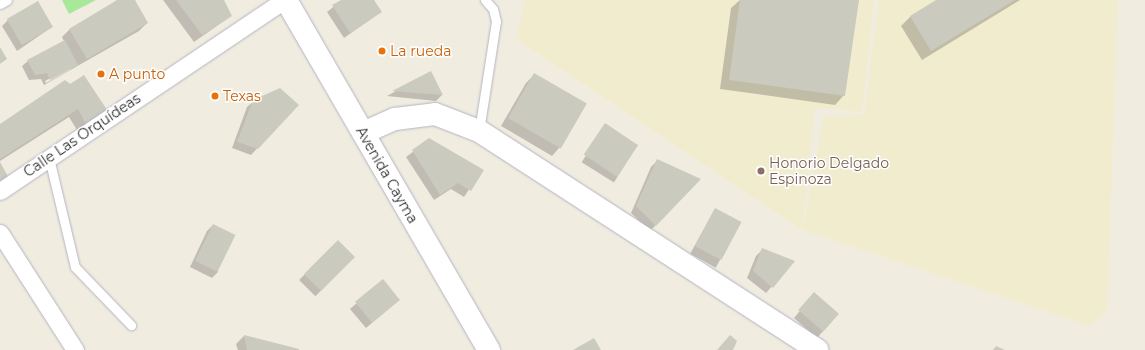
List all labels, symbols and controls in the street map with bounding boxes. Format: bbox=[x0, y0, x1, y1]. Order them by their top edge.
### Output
place label: La rueda bbox=[390, 43, 451, 59]
marker: La rueda bbox=[377, 46, 387, 56]
place label: A punto bbox=[109, 66, 165, 82]
marker: A punto bbox=[96, 69, 106, 79]
place label: Texas bbox=[223, 88, 261, 104]
street label: Calle Las Orquídeas bbox=[20, 90, 144, 180]
marker: Texas bbox=[210, 91, 220, 101]
street label: Avenida Cayma bbox=[353, 124, 421, 226]
place label: Honorio Delgado Espinoza bbox=[769, 155, 889, 188]
marker: Honorio Delgado Espinoza bbox=[756, 166, 766, 176]

